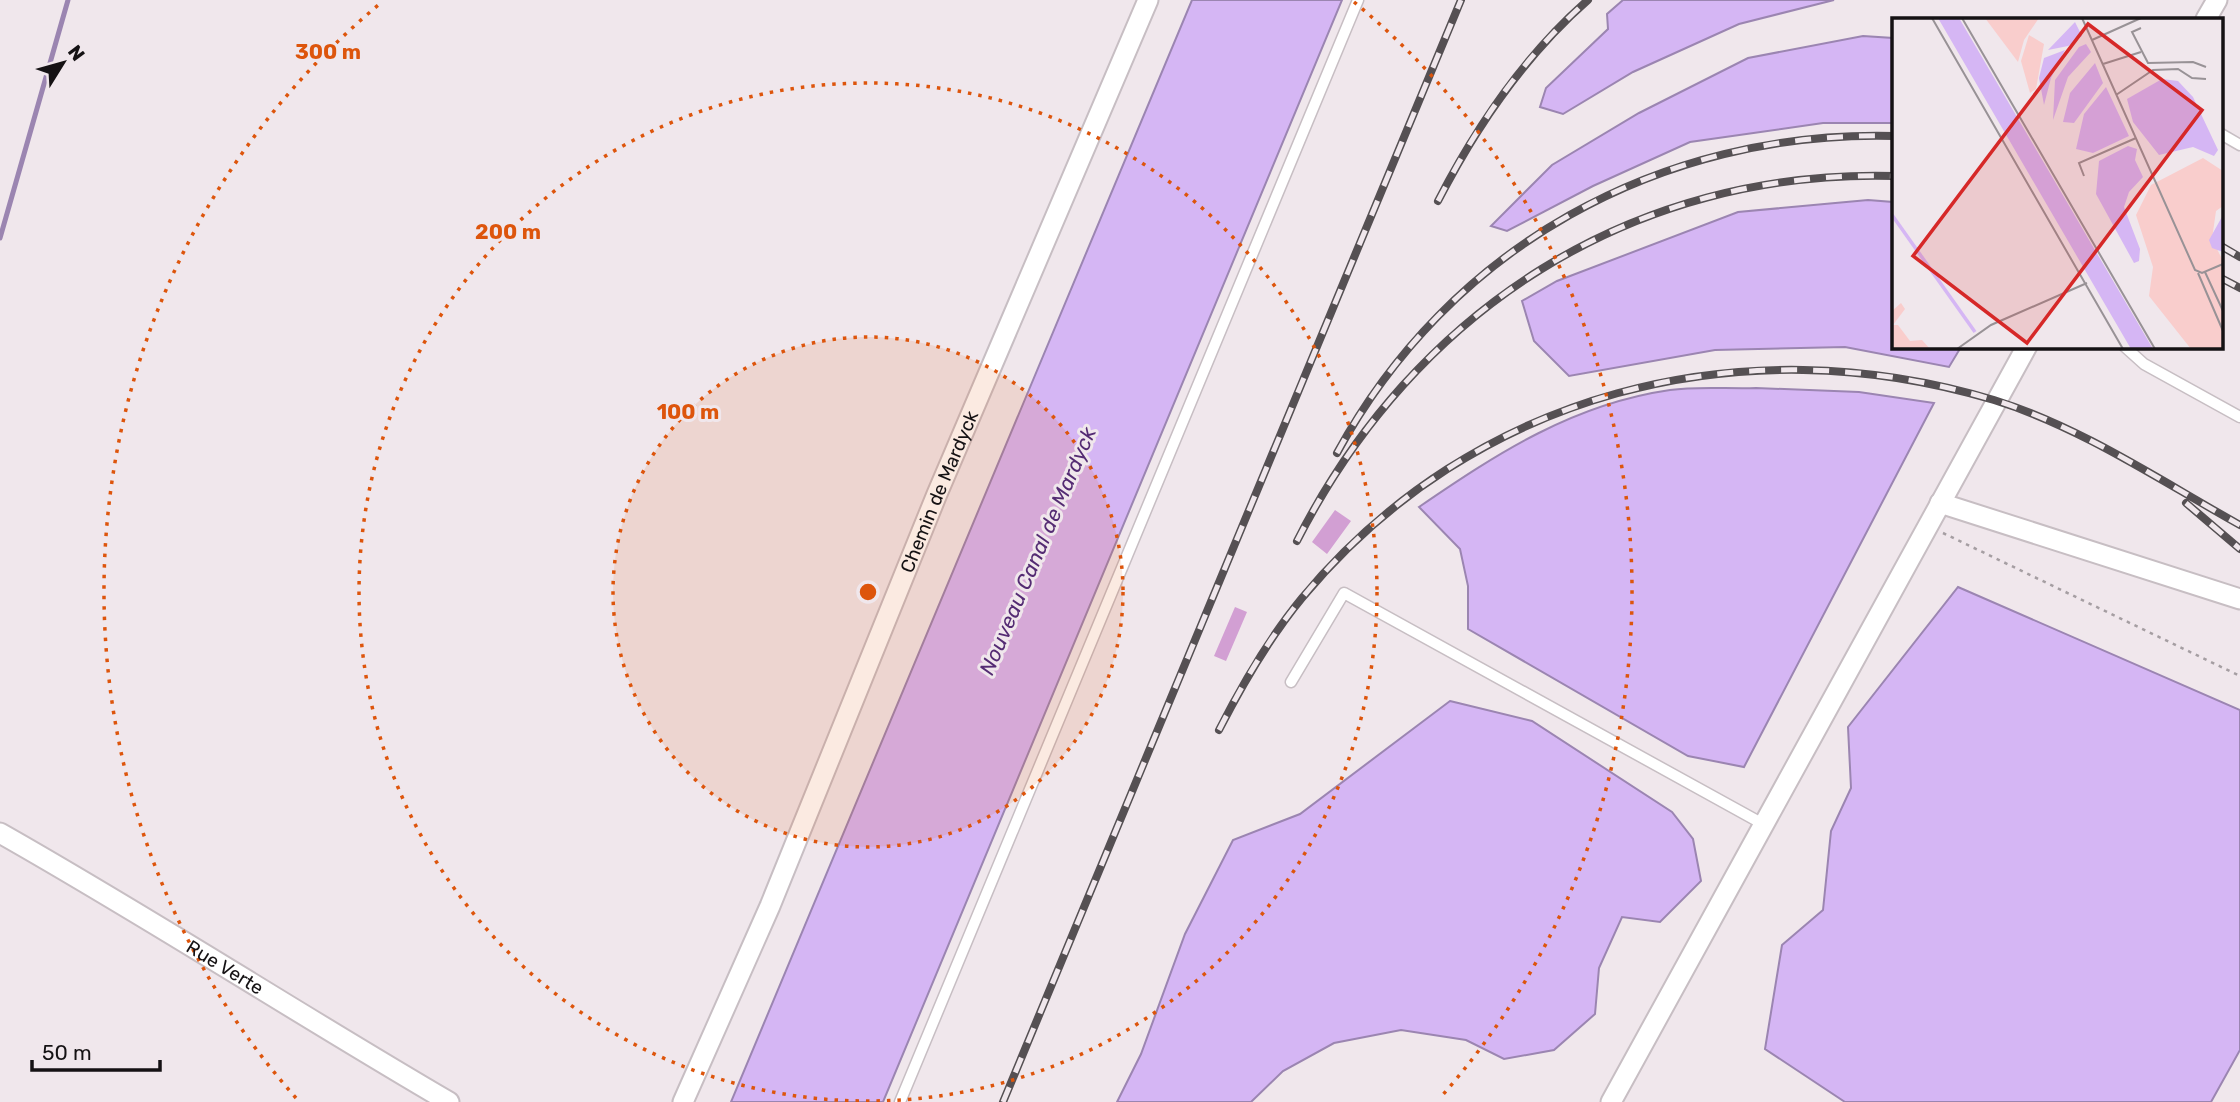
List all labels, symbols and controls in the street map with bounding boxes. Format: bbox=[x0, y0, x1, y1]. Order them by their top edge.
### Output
inset map bbox=[1892, 18, 2222, 348]
north arrow bbox=[28, 28, 98, 98]
text: 300 m bbox=[295, 39, 361, 64]
text: N bbox=[63, 41, 89, 65]
text: 200 m bbox=[475, 219, 541, 244]
text: 100 m bbox=[657, 399, 719, 424]
street label: Chemin de Mardyck bbox=[895, 407, 983, 576]
water label: Nouveau Canal de Mardyck bbox=[974, 422, 1102, 678]
centre of rings bbox=[856, 580, 880, 604]
street label: Rue Verte bbox=[182, 935, 268, 1000]
scale bar bbox=[32, 1028, 159, 1072]
text: 50 m bbox=[42, 1040, 92, 1065]

